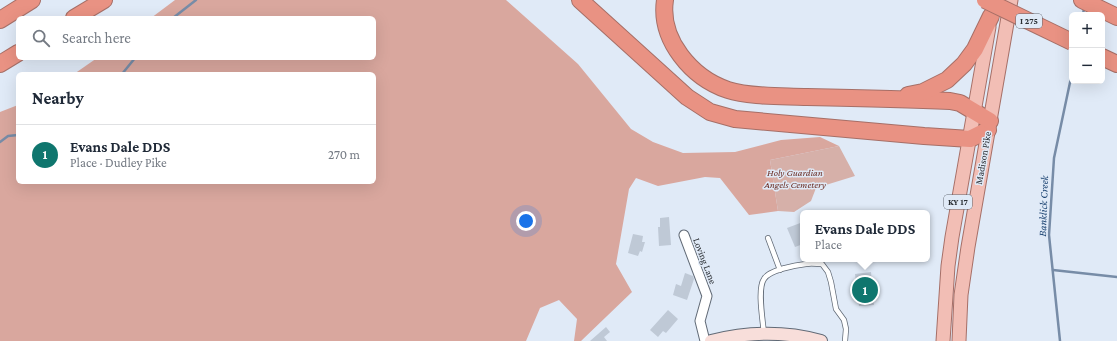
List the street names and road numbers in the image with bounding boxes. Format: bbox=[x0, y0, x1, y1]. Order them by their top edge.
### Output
road number: I 275 bbox=[1016, 14, 1042, 28]
street label: Madison Pike bbox=[973, 130, 993, 185]
road number: KY 17 bbox=[944, 195, 972, 209]
street label: Loving Lane bbox=[691, 236, 719, 286]

